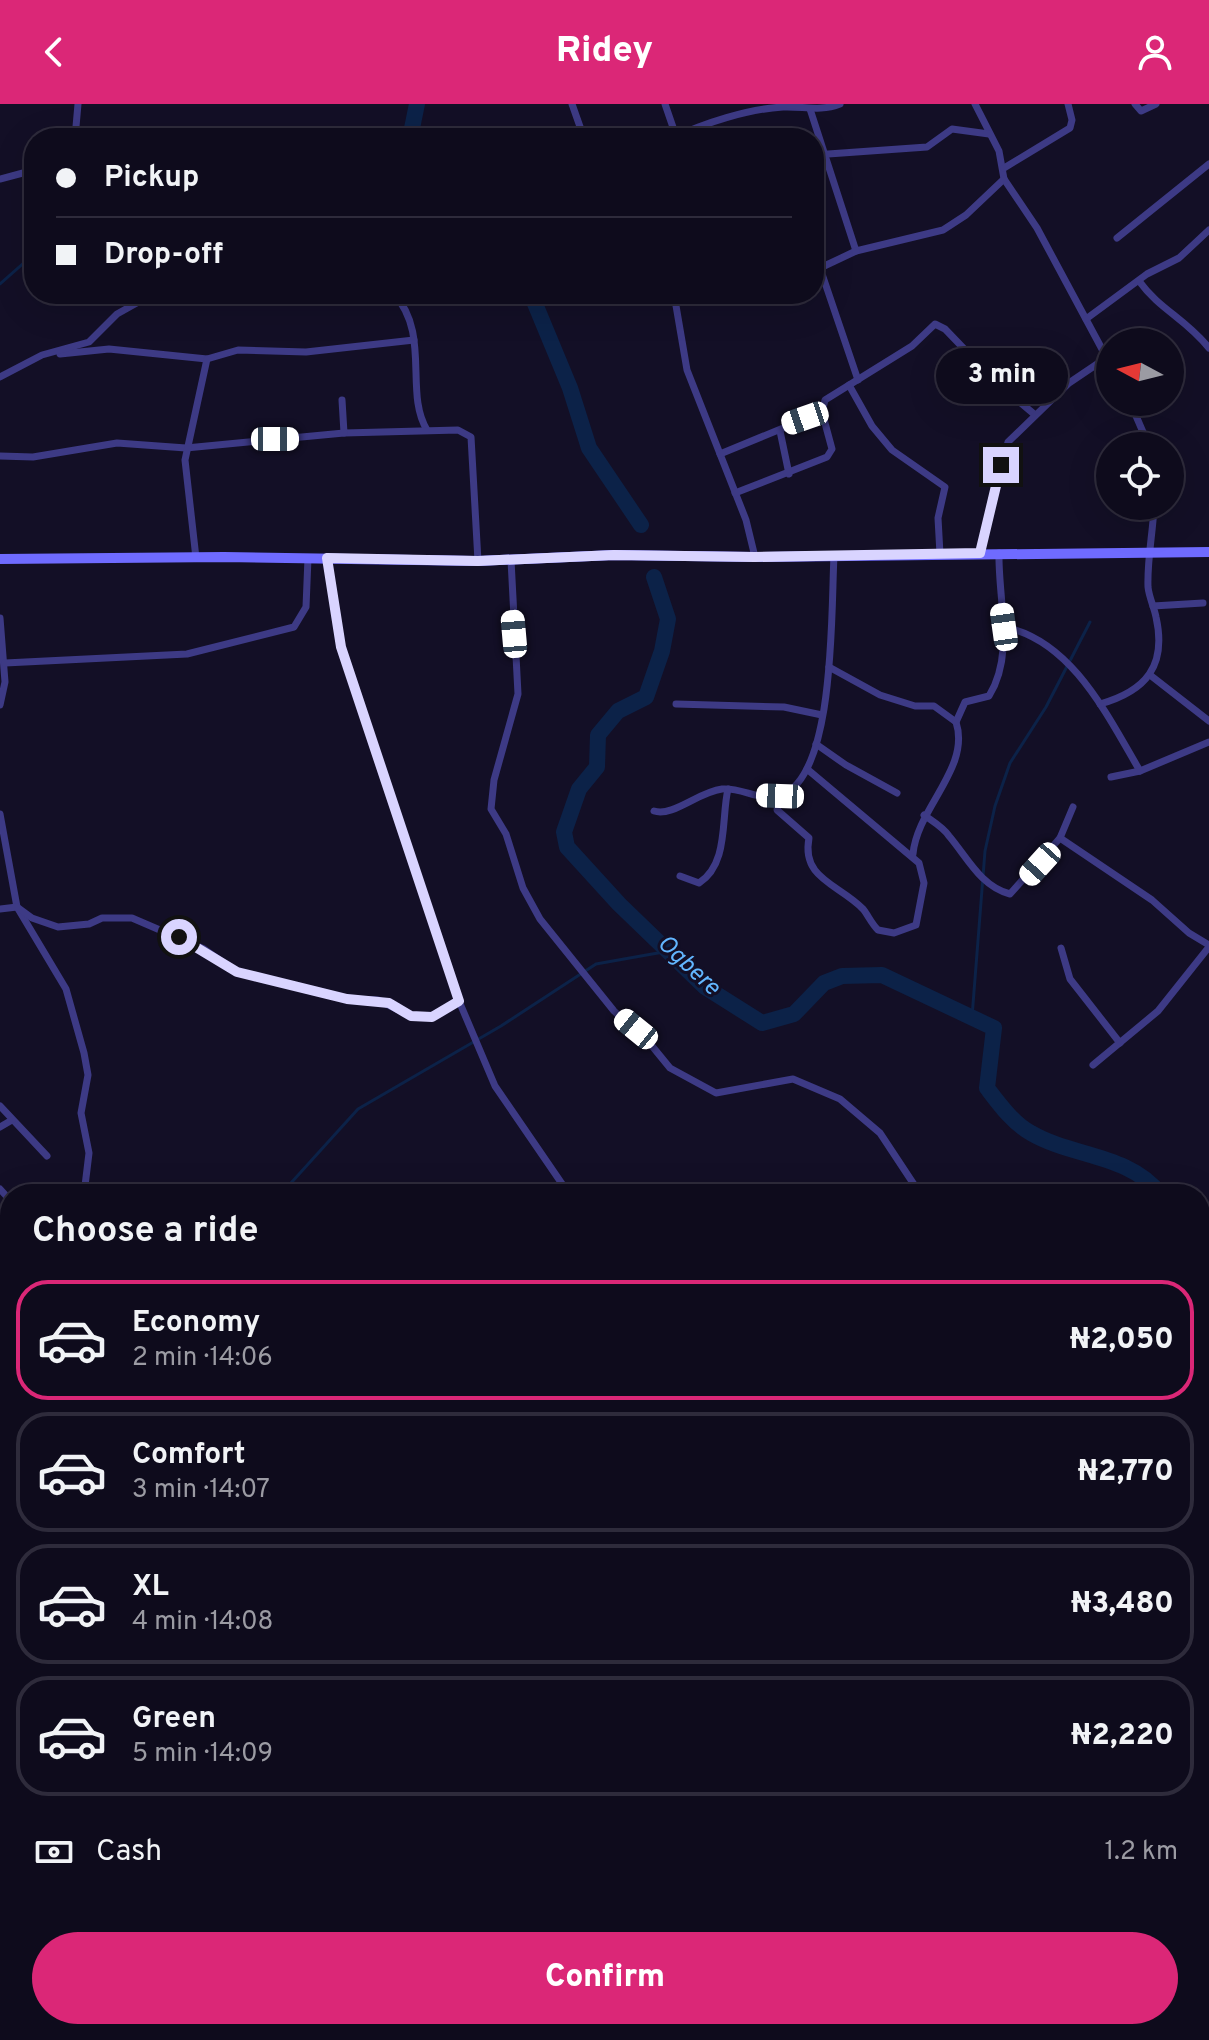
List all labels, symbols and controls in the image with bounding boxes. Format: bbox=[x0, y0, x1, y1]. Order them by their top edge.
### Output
text: Ridey bbox=[556, 29, 653, 75]
icon: back bbox=[32, 30, 76, 74]
icon: person bbox=[1133, 30, 1177, 74]
text: Pickup bbox=[104, 160, 199, 197]
text: Drop-off bbox=[104, 237, 223, 274]
north arrow bbox=[1096, 328, 1184, 416]
map controls bbox=[1096, 328, 1184, 520]
callout: 3 min bbox=[935, 349, 1067, 405]
text: 3 min bbox=[968, 359, 1036, 392]
car bbox=[778, 399, 832, 437]
car bbox=[251, 427, 299, 451]
button: locate bbox=[1096, 432, 1184, 520]
route end bbox=[983, 447, 1019, 483]
car bbox=[989, 602, 1019, 652]
car bbox=[500, 609, 528, 659]
car bbox=[756, 783, 804, 809]
car bbox=[1015, 838, 1065, 890]
route start bbox=[161, 919, 197, 955]
water label: Ogbere bbox=[650, 929, 726, 1003]
car bbox=[610, 1005, 662, 1053]
text: Choose a ride bbox=[32, 1209, 258, 1255]
icon: car bbox=[36, 1304, 108, 1376]
text: Economy bbox=[132, 1305, 260, 1342]
text: ₦2,050 bbox=[1070, 1322, 1174, 1359]
text: 2 min · 14:06 bbox=[132, 1342, 273, 1375]
icon: car bbox=[36, 1436, 108, 1508]
text: Comfort bbox=[132, 1437, 245, 1474]
text: ₦2,770 bbox=[1078, 1454, 1174, 1491]
text: 3 min · 14:07 bbox=[132, 1474, 270, 1507]
icon: car bbox=[36, 1568, 108, 1640]
text: XL bbox=[132, 1569, 169, 1606]
text: ₦3,480 bbox=[1071, 1586, 1174, 1623]
text: 4 min · 14:08 bbox=[132, 1606, 274, 1639]
icon: car bbox=[36, 1700, 108, 1772]
text: Green bbox=[132, 1701, 216, 1738]
text: ₦2,220 bbox=[1071, 1718, 1174, 1755]
text: 5 min · 14:09 bbox=[132, 1738, 273, 1771]
icon: cash bbox=[32, 1830, 76, 1874]
text: Cash bbox=[96, 1834, 162, 1871]
text: 1.2 km bbox=[1105, 1836, 1178, 1869]
button: Confirm bbox=[32, 1932, 1178, 2024]

